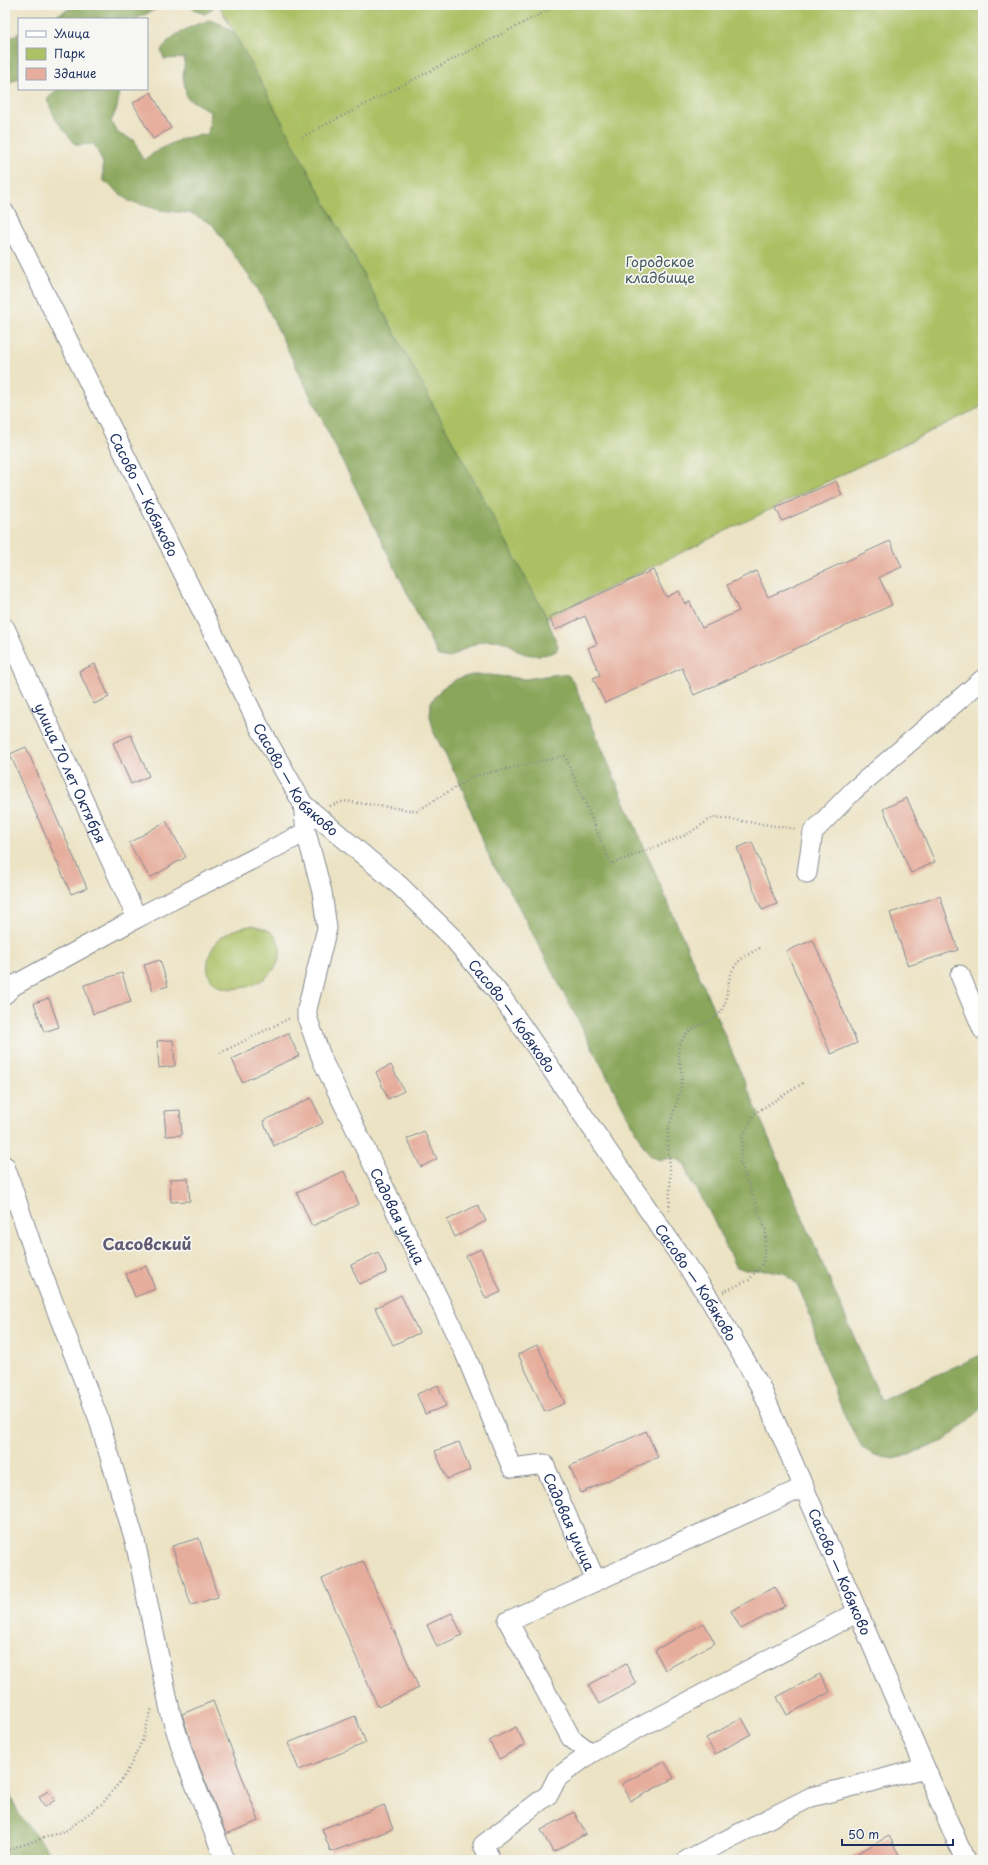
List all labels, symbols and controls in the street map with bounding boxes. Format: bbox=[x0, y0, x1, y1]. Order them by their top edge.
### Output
legend bbox=[18, 18, 148, 90]
text: Улица bbox=[54, 24, 90, 42]
text: Парк bbox=[54, 44, 86, 62]
text: Здание bbox=[54, 64, 96, 82]
park label: Городское кладбище bbox=[625, 251, 695, 288]
street label: Сасово — Кобяково bbox=[105, 429, 184, 560]
street label: улица 70 лет Октября bbox=[30, 699, 112, 846]
street label: Сасово — Кобяково bbox=[249, 719, 344, 841]
street label: Сасово — Кобяково bbox=[464, 954, 561, 1077]
street label: Садовая улица bbox=[366, 1164, 431, 1268]
street label: Сасово — Кобяково bbox=[650, 1219, 742, 1345]
district label: Сасовский bbox=[102, 1231, 192, 1255]
street label: Садовая улица bbox=[539, 1469, 601, 1574]
street label: Сасово — Кобяково bbox=[804, 1505, 877, 1638]
scale bar bbox=[842, 1821, 953, 1847]
text: 50 m bbox=[848, 1825, 879, 1843]

